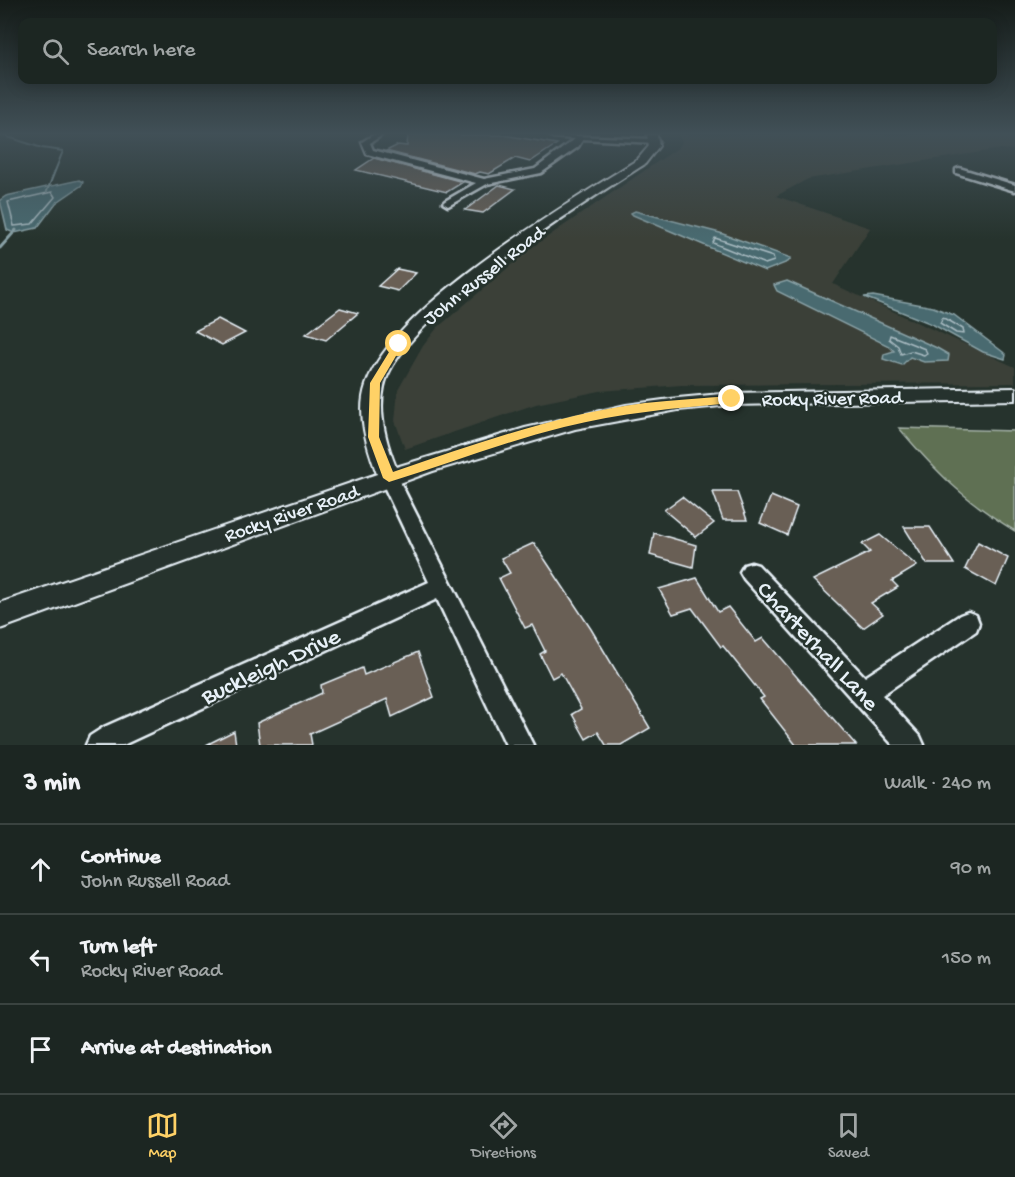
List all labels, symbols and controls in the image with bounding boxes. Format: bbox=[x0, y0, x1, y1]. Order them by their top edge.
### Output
search box bbox=[18, 18, 997, 84]
icon: search bbox=[39, 35, 72, 68]
text: Search here bbox=[87, 38, 195, 64]
street label: John Russell Road bbox=[420, 221, 552, 331]
route start bbox=[385, 330, 411, 356]
route end bbox=[718, 385, 744, 411]
street label: Rocky River Road bbox=[762, 388, 905, 413]
street label: Rocky River Road bbox=[222, 481, 365, 549]
street label: Charterhall Lane bbox=[749, 577, 884, 719]
street label: Buckleigh Drive bbox=[197, 623, 346, 713]
text: 3 min bbox=[24, 769, 80, 800]
text: Walk · 240 m bbox=[884, 773, 991, 796]
text: Continue bbox=[81, 845, 161, 871]
icon: ahead bbox=[24, 853, 57, 886]
text: 90 m bbox=[951, 858, 991, 881]
text: John Russell Road bbox=[81, 871, 229, 894]
text: Turn left bbox=[81, 935, 155, 961]
icon: left bbox=[24, 943, 57, 976]
text: 150 m bbox=[942, 948, 991, 971]
text: Rocky River Road bbox=[81, 961, 222, 984]
icon: arrive bbox=[24, 1033, 57, 1066]
text: Arrive at destination bbox=[81, 1036, 271, 1062]
tab: Map bbox=[146, 1109, 179, 1164]
tab: Directions bbox=[471, 1109, 536, 1164]
tab: Saved bbox=[828, 1109, 869, 1164]

